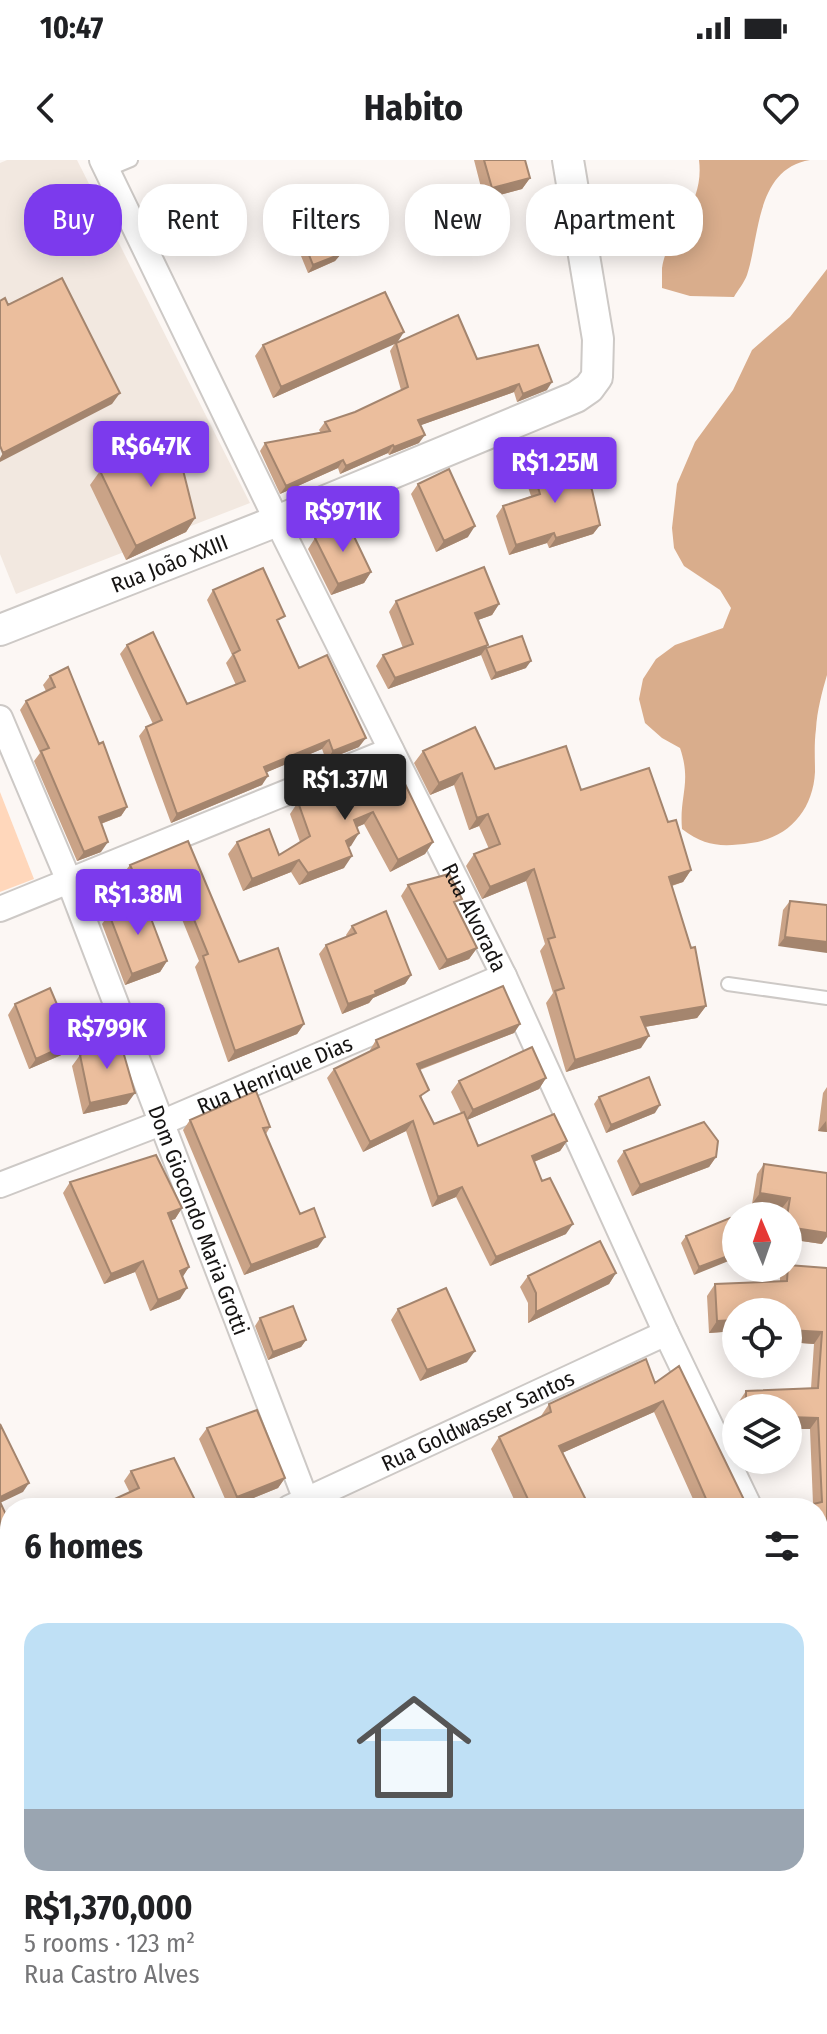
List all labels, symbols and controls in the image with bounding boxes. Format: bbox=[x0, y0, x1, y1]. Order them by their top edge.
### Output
text: 10:47 bbox=[40, 10, 103, 46]
icon: back bbox=[24, 86, 68, 130]
text: Habito bbox=[364, 86, 463, 130]
icon: heart bbox=[759, 86, 803, 130]
chip: Buy bbox=[24, 184, 122, 256]
chip: Rent bbox=[138, 184, 247, 256]
chip: Filters bbox=[263, 184, 389, 256]
chip: New bbox=[405, 184, 510, 256]
chip: Apartment bbox=[526, 184, 703, 256]
pin: R$647K bbox=[86, 421, 216, 489]
text: R$647K bbox=[111, 431, 191, 462]
pin: R$1.25M bbox=[481, 437, 629, 505]
text: R$1.25M bbox=[512, 447, 598, 478]
pin: R$971K bbox=[278, 486, 408, 554]
text: R$971K bbox=[304, 496, 382, 527]
street label: Rua João XXIII bbox=[107, 529, 232, 599]
pin: R$1.37M bbox=[271, 754, 419, 822]
text: R$1.37M bbox=[302, 764, 388, 795]
street label: Rua Alvorada bbox=[436, 859, 513, 976]
pin: R$1.38M bbox=[64, 869, 212, 937]
text: R$1.38M bbox=[94, 879, 182, 910]
pin: R$799K bbox=[42, 1003, 172, 1071]
text: R$799K bbox=[67, 1013, 147, 1044]
street label: Rua Henrique Dias bbox=[193, 1030, 356, 1120]
street label: Dom Giocondo Maria Grotti bbox=[142, 1102, 255, 1339]
north arrow bbox=[722, 1202, 802, 1282]
map controls bbox=[722, 1202, 802, 1474]
button: locate bbox=[722, 1298, 802, 1378]
street label: Rua Goldwasser Santos bbox=[377, 1365, 579, 1477]
button: layers bbox=[722, 1394, 802, 1474]
icon: filters bbox=[760, 1524, 804, 1568]
text: 6 homes bbox=[24, 1526, 143, 1567]
icon: home bbox=[342, 1675, 486, 1819]
text: R$1,370,000 bbox=[24, 1887, 193, 1928]
text: 5 rooms · 123 m² bbox=[24, 1928, 195, 1959]
text: Rua Castro Alves bbox=[24, 1959, 200, 1990]

